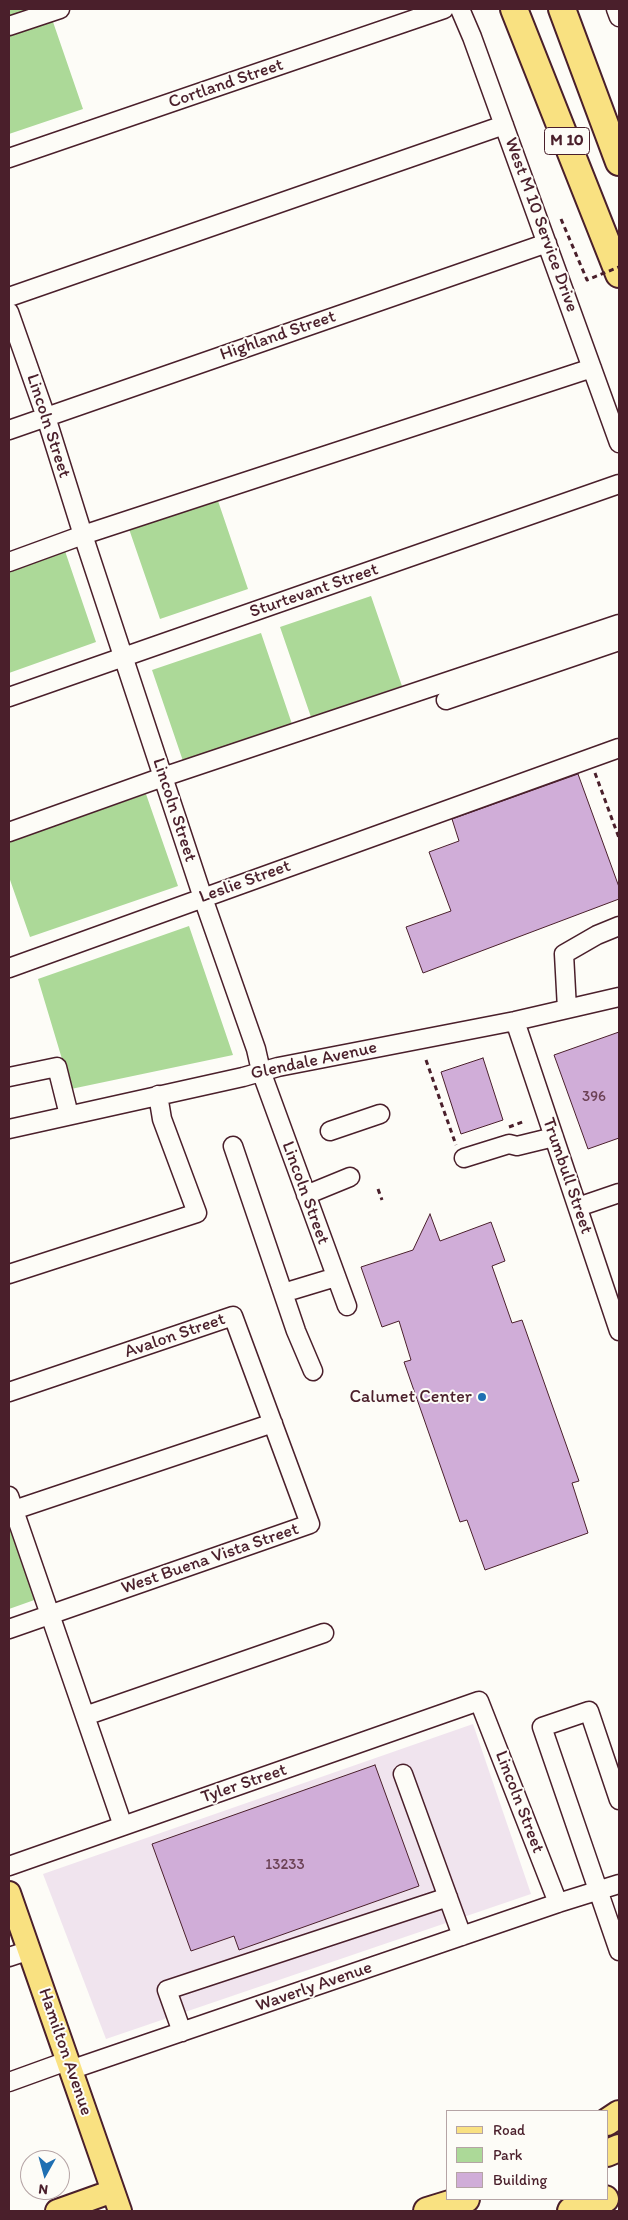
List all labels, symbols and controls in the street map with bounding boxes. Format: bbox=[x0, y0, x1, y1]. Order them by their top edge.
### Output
street label: Cortland Street bbox=[166, 54, 286, 114]
road number: M 10 bbox=[544, 128, 590, 154]
street label: West M 10 Service Drive bbox=[499, 135, 583, 315]
street label: Highland Street bbox=[217, 306, 339, 366]
street label: Lincoln Street bbox=[21, 371, 75, 481]
street label: Sturtevant Street bbox=[247, 559, 381, 623]
street label: Lincoln Street bbox=[147, 755, 201, 865]
street label: Leslie Street bbox=[196, 855, 294, 909]
street label: Glendale Avenue bbox=[249, 1037, 379, 1085]
house number: 396 bbox=[582, 1088, 606, 1106]
street label: Trumbull Street bbox=[537, 1115, 597, 1237]
street label: Lincoln Street bbox=[276, 1139, 334, 1247]
street label: Avalon Street bbox=[122, 1309, 228, 1363]
place label: Calumet Center bbox=[349, 1386, 472, 1408]
marker: Calumet Center bbox=[476, 1391, 488, 1403]
street label: West Buena Vista Street bbox=[118, 1518, 302, 1600]
street label: Lincoln Street bbox=[490, 1748, 548, 1856]
street label: Tyler Street bbox=[198, 1759, 290, 1809]
house number: 13233 bbox=[265, 1856, 305, 1874]
street label: Waverly Avenue bbox=[253, 1957, 375, 2017]
street label: Hamilton Avenue bbox=[33, 1986, 97, 2118]
legend bbox=[446, 2110, 608, 2200]
text: Road bbox=[493, 2121, 525, 2139]
text: Park bbox=[493, 2146, 523, 2164]
north arrow bbox=[20, 2150, 70, 2200]
text: Building bbox=[493, 2171, 547, 2189]
text: N bbox=[38, 2180, 49, 2198]

